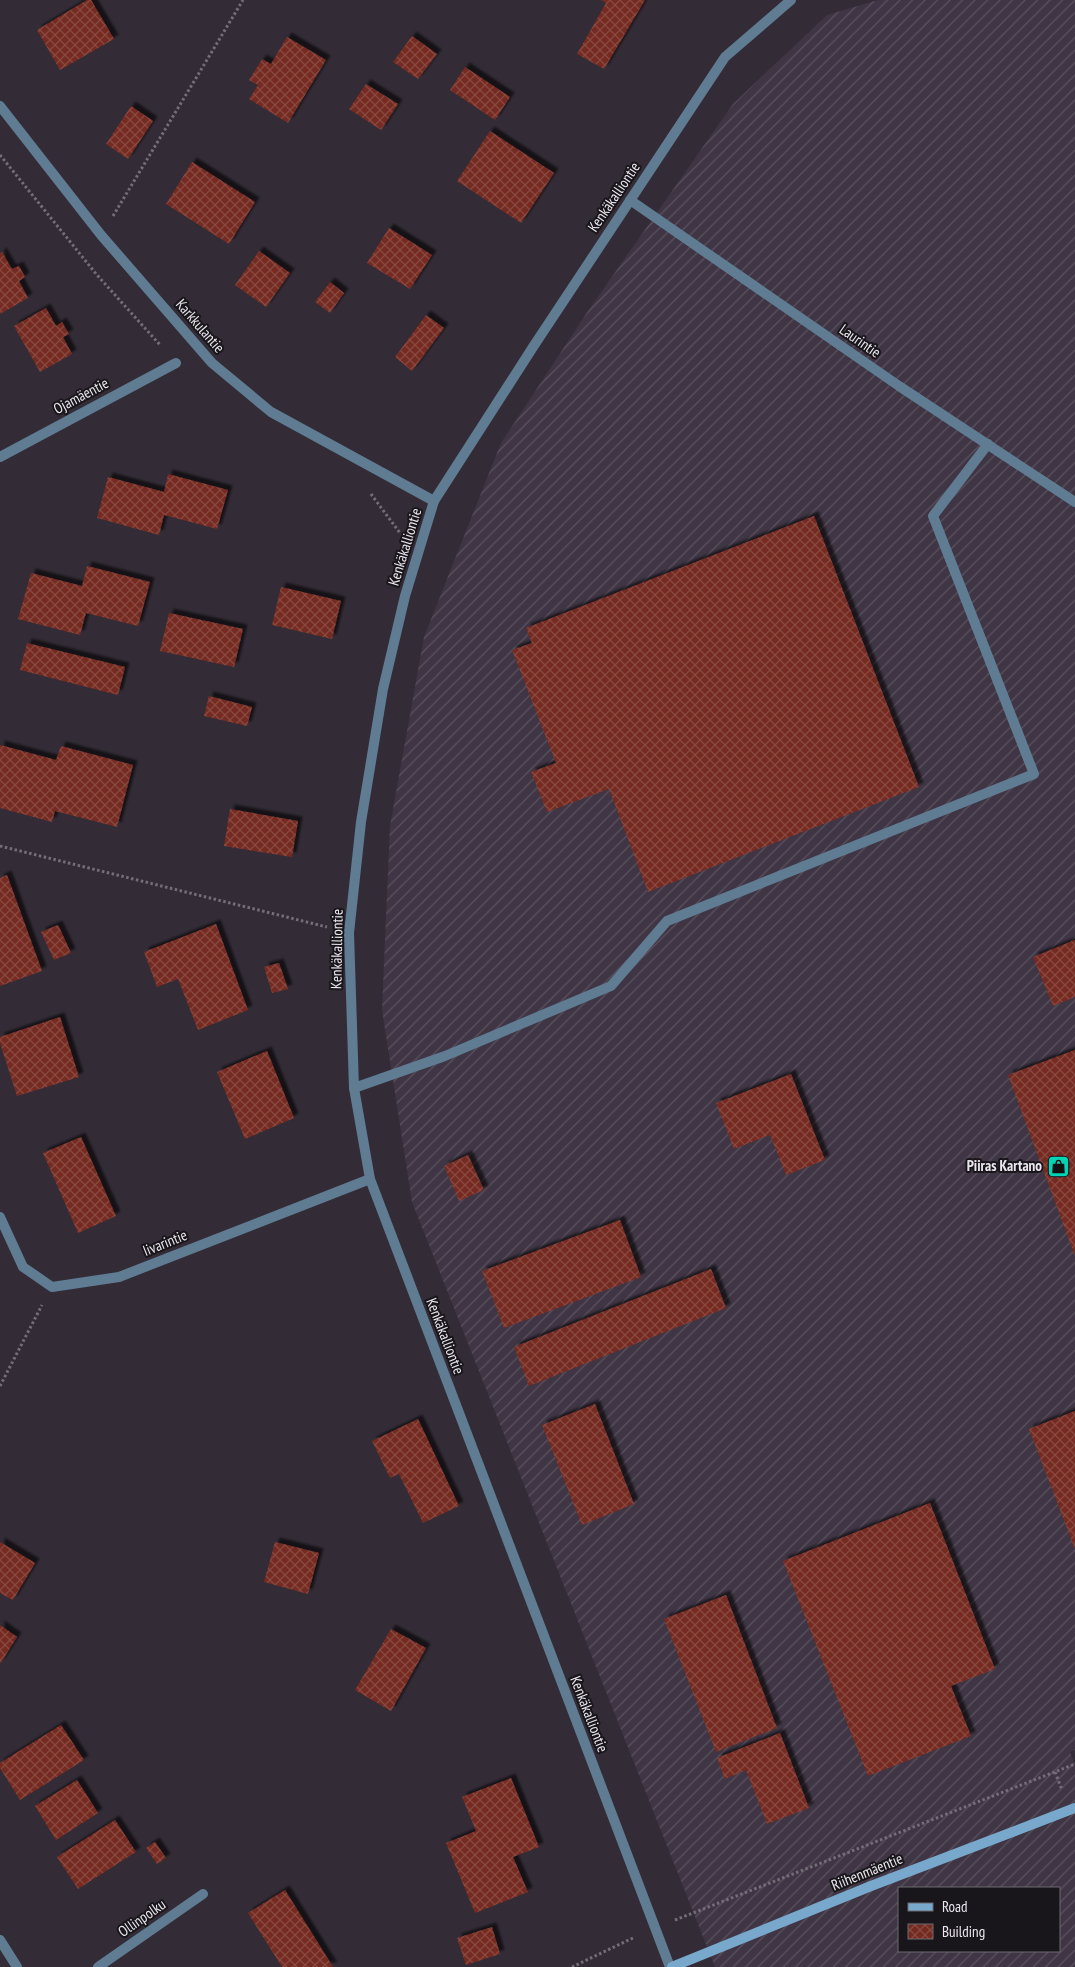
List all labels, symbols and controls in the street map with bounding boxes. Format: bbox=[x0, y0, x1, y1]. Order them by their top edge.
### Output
street label: Kenkäkalliontie bbox=[583, 158, 644, 235]
street label: Karkkulantie bbox=[172, 295, 229, 356]
street label: Laurintie bbox=[836, 320, 885, 362]
street label: Ojamäentie bbox=[50, 373, 112, 418]
street label: Kenkäkalliontie bbox=[384, 506, 425, 588]
street label: Kenkäkalliontie bbox=[326, 909, 347, 989]
shop icon: Piiras Kartano bbox=[1046, 1154, 1070, 1178]
place label: Piiras Kartano bbox=[967, 1156, 1042, 1175]
street label: Iivarintie bbox=[140, 1225, 190, 1260]
street label: Kenkäkalliontie bbox=[422, 1295, 469, 1377]
street label: Kenkäkalliontie bbox=[566, 1673, 613, 1755]
street label: Riihenmäentie bbox=[828, 1849, 905, 1894]
legend bbox=[898, 1887, 1060, 1952]
street label: Ollinpolku bbox=[114, 1894, 169, 1941]
text: Road bbox=[942, 1897, 968, 1916]
text: Building bbox=[942, 1922, 985, 1941]

